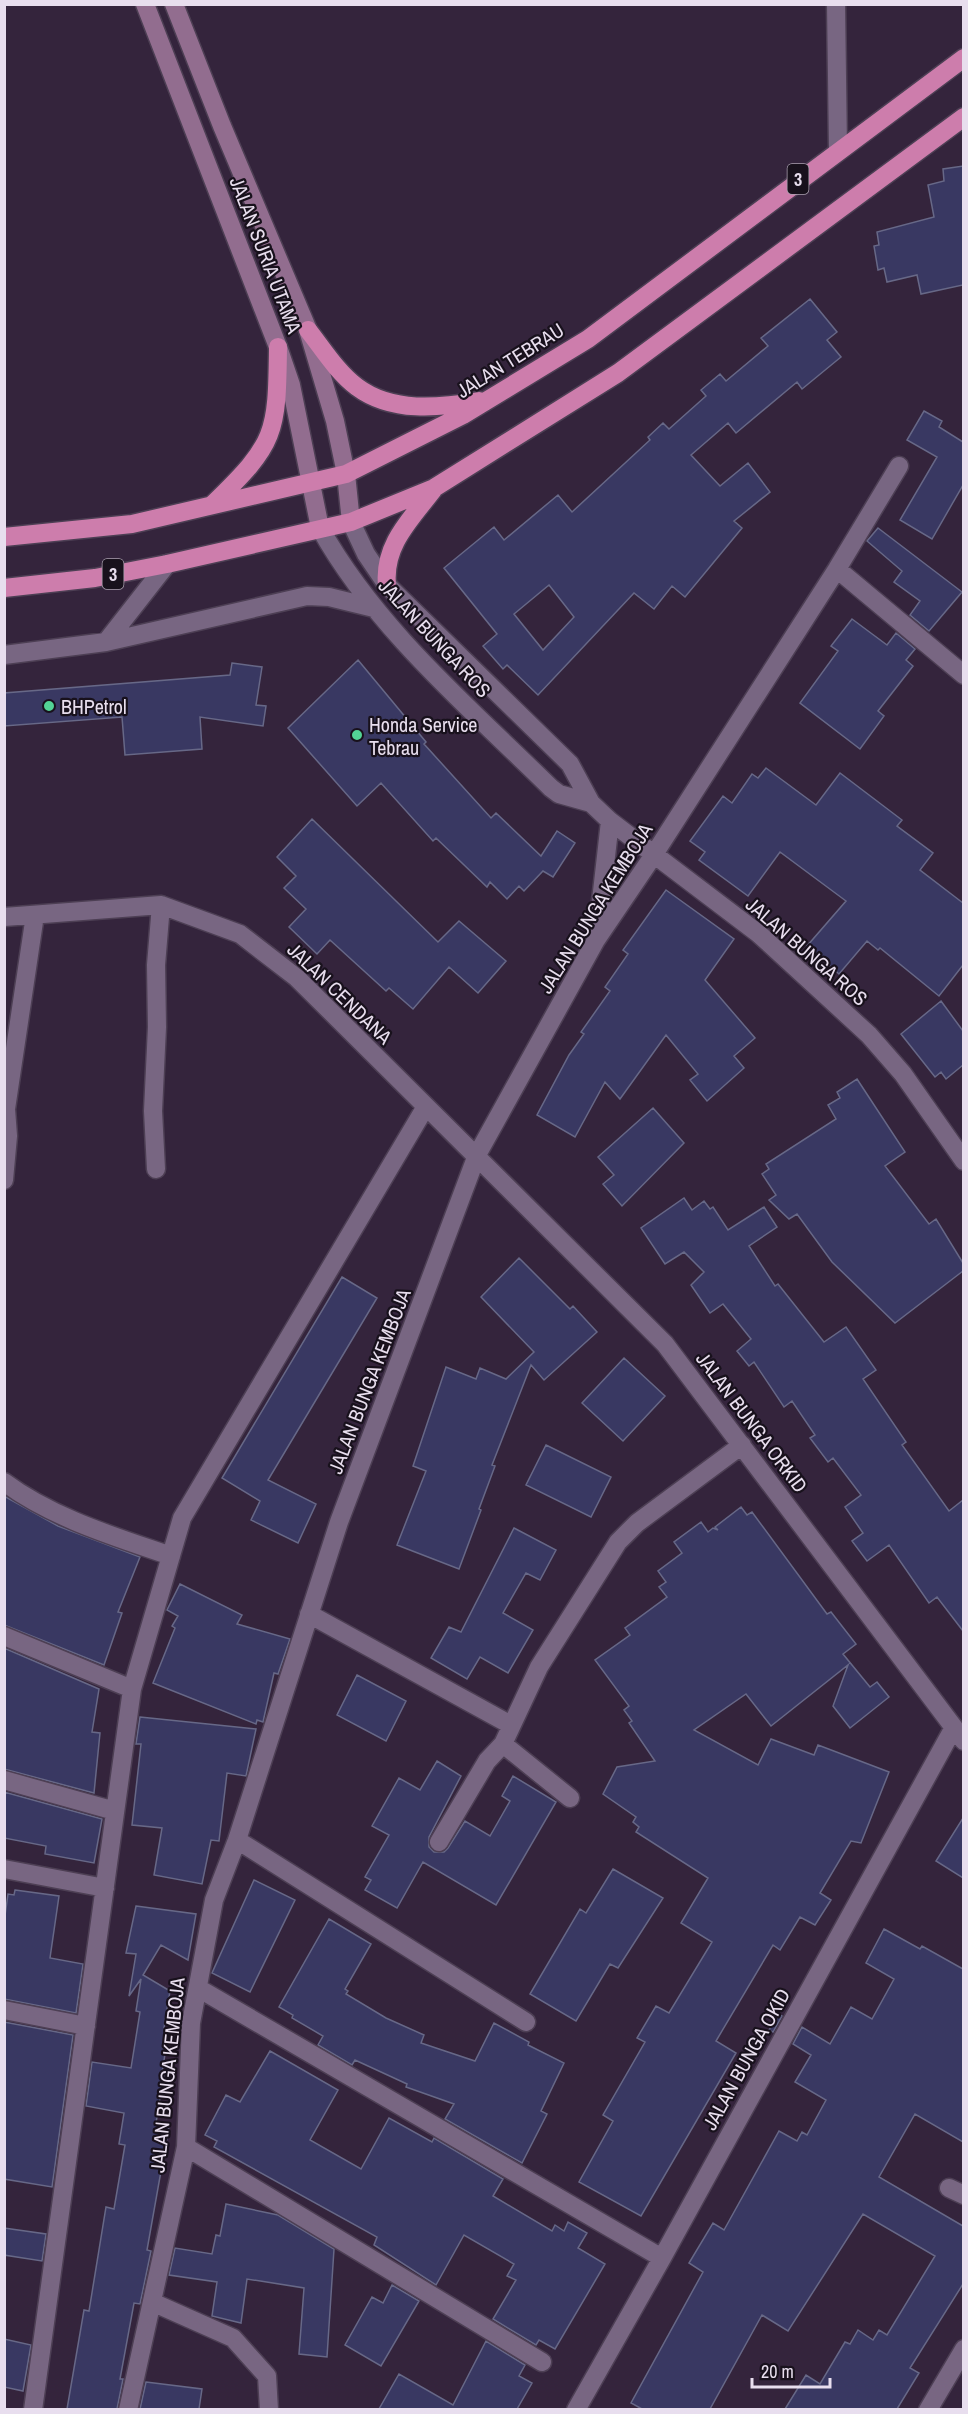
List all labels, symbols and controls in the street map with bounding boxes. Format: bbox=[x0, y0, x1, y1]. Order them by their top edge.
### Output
road number: 3 bbox=[788, 164, 808, 194]
street label: JALAN SURIA UTAMA bbox=[224, 173, 308, 337]
street label: JALAN TEBRAU bbox=[451, 316, 569, 404]
road number: 3 bbox=[102, 559, 124, 589]
street label: JALAN BUNGA ROS bbox=[373, 573, 497, 703]
place label: BHPetrol bbox=[61, 693, 127, 720]
marker: BHPetrol bbox=[42, 699, 56, 713]
place label: Honda Service Tebrau bbox=[369, 711, 477, 761]
marker: Honda Service Tebrau bbox=[350, 728, 364, 742]
street label: JALAN BUNGA KEMBOJA bbox=[532, 818, 658, 998]
street label: JALAN BUNGA ROS bbox=[740, 891, 874, 1011]
street label: JALAN CENDANA bbox=[282, 936, 398, 1050]
street label: JALAN BUNGA KEMBOJA bbox=[321, 1285, 417, 1477]
street label: JALAN BUNGA ORKID bbox=[690, 1346, 814, 1498]
street label: JALAN BUNGA KEMBOJA bbox=[143, 1976, 191, 2174]
street label: JALAN BUNGA OKID bbox=[696, 1983, 796, 2135]
scale bar bbox=[752, 2351, 830, 2389]
text: 20 m bbox=[761, 2359, 794, 2384]

